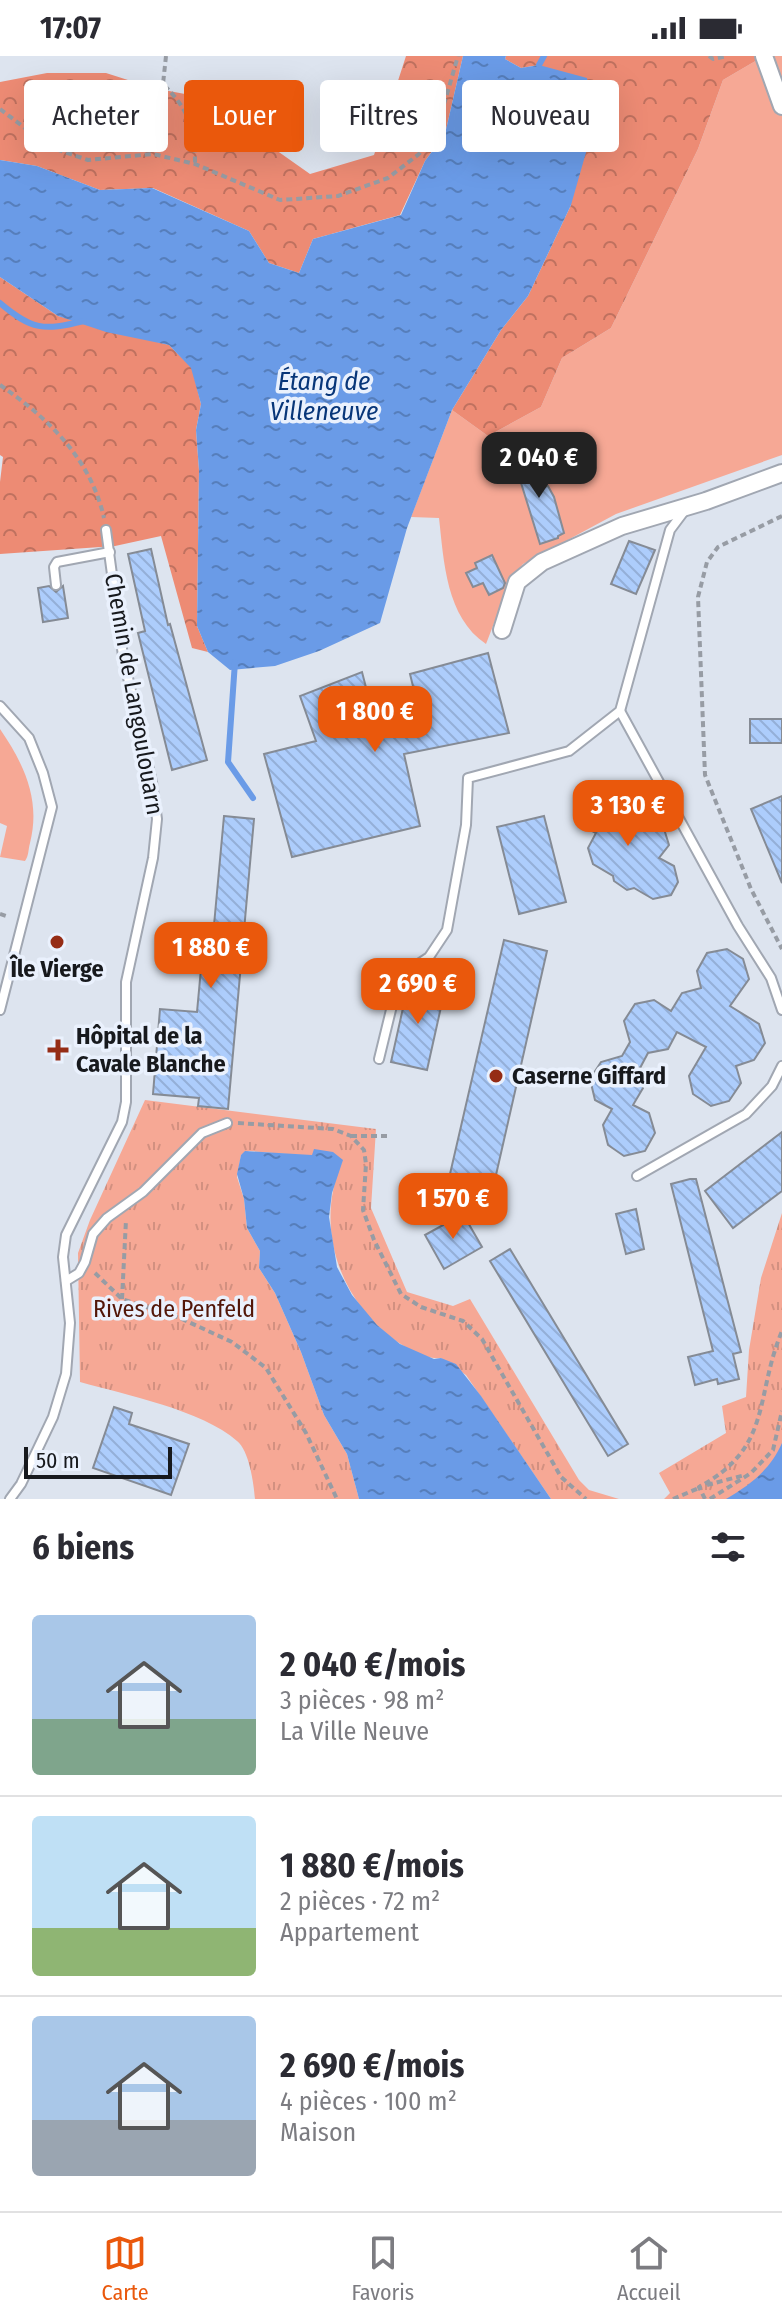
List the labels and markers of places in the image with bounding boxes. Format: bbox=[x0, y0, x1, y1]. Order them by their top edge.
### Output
pin: 2 040 € bbox=[465, 432, 613, 500]
pin: 1 800 € bbox=[301, 686, 449, 754]
pin: 3 130 € bbox=[554, 780, 702, 848]
pin: 1 880 € bbox=[137, 922, 285, 990]
marker: Île Vierge bbox=[48, 933, 66, 951]
place label: Île Vierge bbox=[9, 954, 104, 983]
pin: 2 690 € bbox=[344, 958, 492, 1026]
place label: Hôpital de la Cavale Blanche bbox=[76, 1022, 226, 1078]
marker: Hôpital de la Cavale Blanche bbox=[47, 1039, 69, 1061]
place label: Caserne Giffard bbox=[512, 1062, 666, 1090]
marker: Caserne Giffard bbox=[487, 1067, 505, 1085]
pin: 1 570 € bbox=[379, 1173, 527, 1241]

